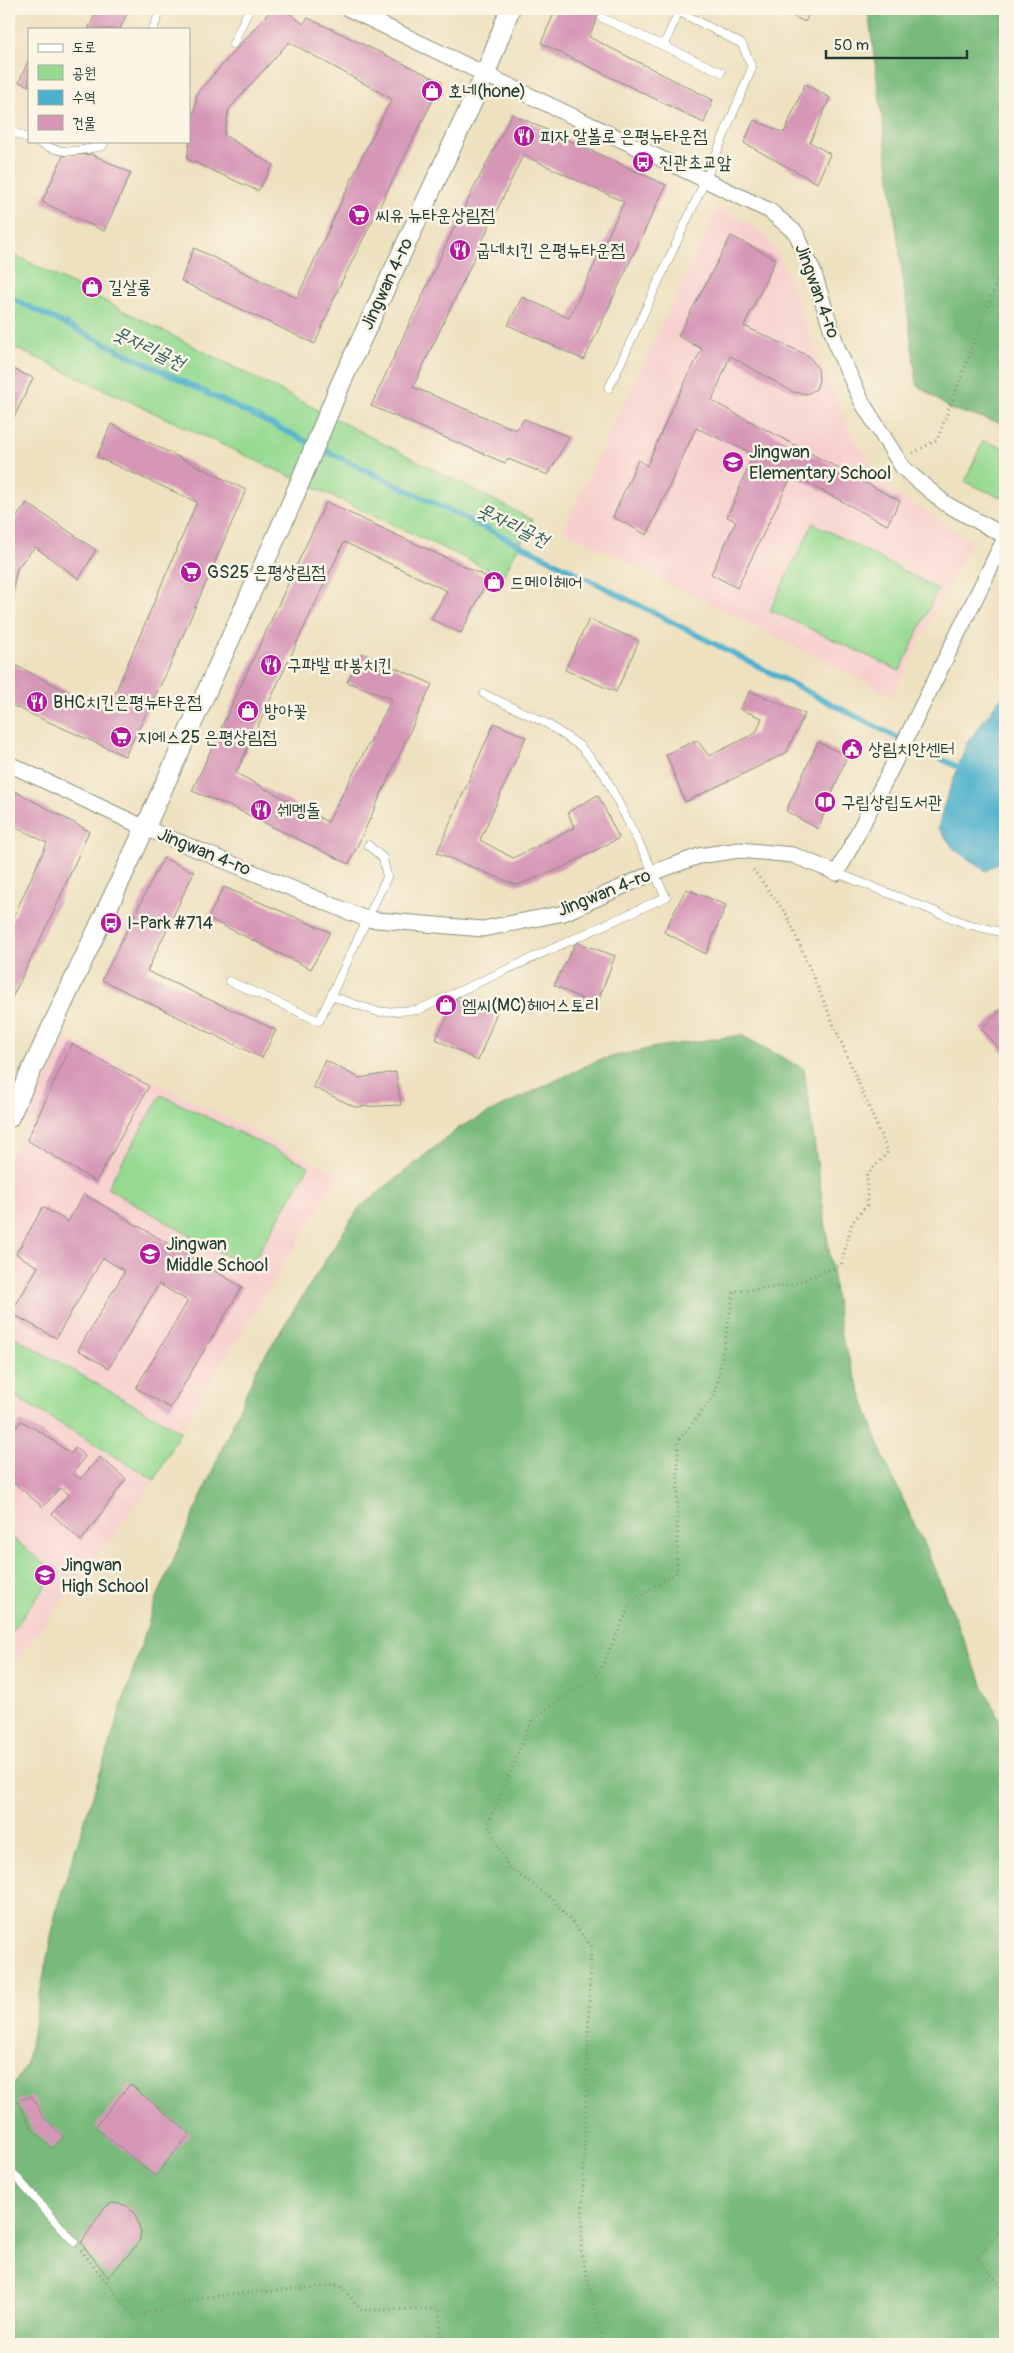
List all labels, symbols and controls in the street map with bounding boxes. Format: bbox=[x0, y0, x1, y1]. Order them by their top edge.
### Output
legend bbox=[28, 28, 190, 142]
scale bar bbox=[826, 28, 968, 60]
text: 50 m bbox=[834, 36, 869, 55]
text: 도로 bbox=[72, 38, 96, 57]
text: 공원 bbox=[72, 64, 96, 83]
shop icon: 호네(hone) bbox=[420, 79, 444, 103]
place label: 호네(hone) bbox=[448, 80, 526, 103]
text: 수역 bbox=[72, 88, 96, 107]
text: 건물 bbox=[72, 114, 96, 133]
restaurant icon: 피자 알볼로 은평뉴타운점 bbox=[512, 124, 536, 148]
place label: 피자 알볼로 은평뉴타운점 bbox=[540, 125, 708, 148]
bus stop icon: 진관초교앞 bbox=[631, 150, 655, 174]
place label: 진관초교앞 bbox=[659, 151, 732, 174]
supermarket icon: 씨유 뉴타운상림점 bbox=[347, 203, 371, 227]
place label: 씨유 뉴타운상림점 bbox=[375, 204, 495, 227]
street label: Jingwan 4-ro bbox=[356, 234, 418, 334]
restaurant icon: 굽네치킨 은평뉴타운점 bbox=[448, 238, 472, 262]
place label: 굽네치킨 은평뉴타운점 bbox=[476, 239, 625, 262]
street label: Jingwan 4-ro bbox=[789, 241, 845, 342]
shop icon: 길살롱 bbox=[80, 275, 104, 299]
place label: 길살롱 bbox=[108, 276, 151, 299]
water label: 못자리골천 bbox=[109, 320, 190, 376]
place label: Jingwan Elementary School bbox=[749, 441, 891, 485]
school or university icon: Jingwan Elementary School bbox=[721, 450, 745, 474]
water label: 못자리골천 bbox=[473, 497, 554, 553]
supermarket icon: GS25 은평상림점 bbox=[179, 560, 203, 584]
place label: GS25 은평상림점 bbox=[207, 561, 326, 584]
shop icon: 드메이헤어 bbox=[482, 570, 506, 594]
place label: 드메이헤어 bbox=[510, 571, 582, 594]
restaurant icon: 구파발 따봉치킨 bbox=[259, 653, 283, 677]
place label: 구파발 따봉치킨 bbox=[287, 654, 392, 677]
restaurant icon: BHC치킨은평뉴타운점 bbox=[25, 690, 49, 714]
place label: BHC치킨은평뉴타운점 bbox=[53, 691, 202, 714]
shop icon: 방아꽃 bbox=[236, 699, 260, 723]
place label: 방아꽃 bbox=[264, 700, 307, 723]
supermarket icon: 지에스25 은평상림점 bbox=[109, 725, 133, 749]
place label: 지에스25 은평상림점 bbox=[137, 726, 277, 749]
public building icon: 상림치안센터 bbox=[840, 737, 864, 761]
place label: 상림치안센터 bbox=[868, 738, 955, 761]
library icon: 구립상립도서관 bbox=[813, 790, 837, 814]
place label: 구립상립도서관 bbox=[841, 791, 942, 814]
restaurant icon: 쉐멩돌 bbox=[249, 798, 273, 822]
place label: 쉐멩돌 bbox=[277, 799, 320, 822]
street label: Jingwan 4-ro bbox=[154, 823, 254, 881]
street label: Jingwan 4-ro bbox=[554, 864, 654, 922]
bus stop icon: I-Park #714 bbox=[99, 911, 123, 935]
place label: I-Park #714 bbox=[127, 912, 214, 935]
shop icon: 엠씨(MC)헤어스토리 bbox=[434, 993, 458, 1017]
place label: 엠씨(MC)헤어스토리 bbox=[462, 994, 600, 1017]
place label: Jingwan Middle School bbox=[166, 1233, 269, 1277]
school or university icon: Jingwan Middle School bbox=[138, 1242, 162, 1266]
place label: Jingwan High School bbox=[61, 1554, 149, 1598]
school or university icon: Jingwan High School bbox=[33, 1563, 57, 1587]

